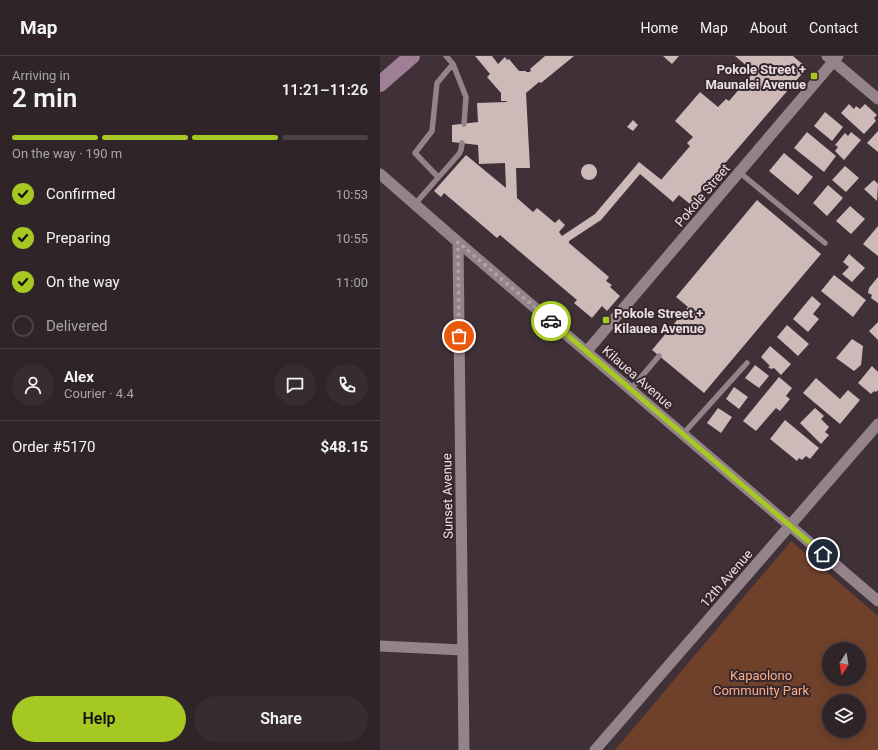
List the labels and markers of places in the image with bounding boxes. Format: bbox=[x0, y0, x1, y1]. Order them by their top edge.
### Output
place label: Pokole Street + Maunalei Avenue bbox=[705, 62, 806, 92]
marker: Pokole Street + Maunalei Avenue bbox=[809, 71, 819, 81]
place label: Pokole Street + Kilauea Avenue bbox=[614, 306, 704, 336]
marker: Pokole Street + Kilauea Avenue bbox=[601, 315, 611, 325]
pin bbox=[442, 319, 476, 353]
pin bbox=[806, 537, 840, 571]

